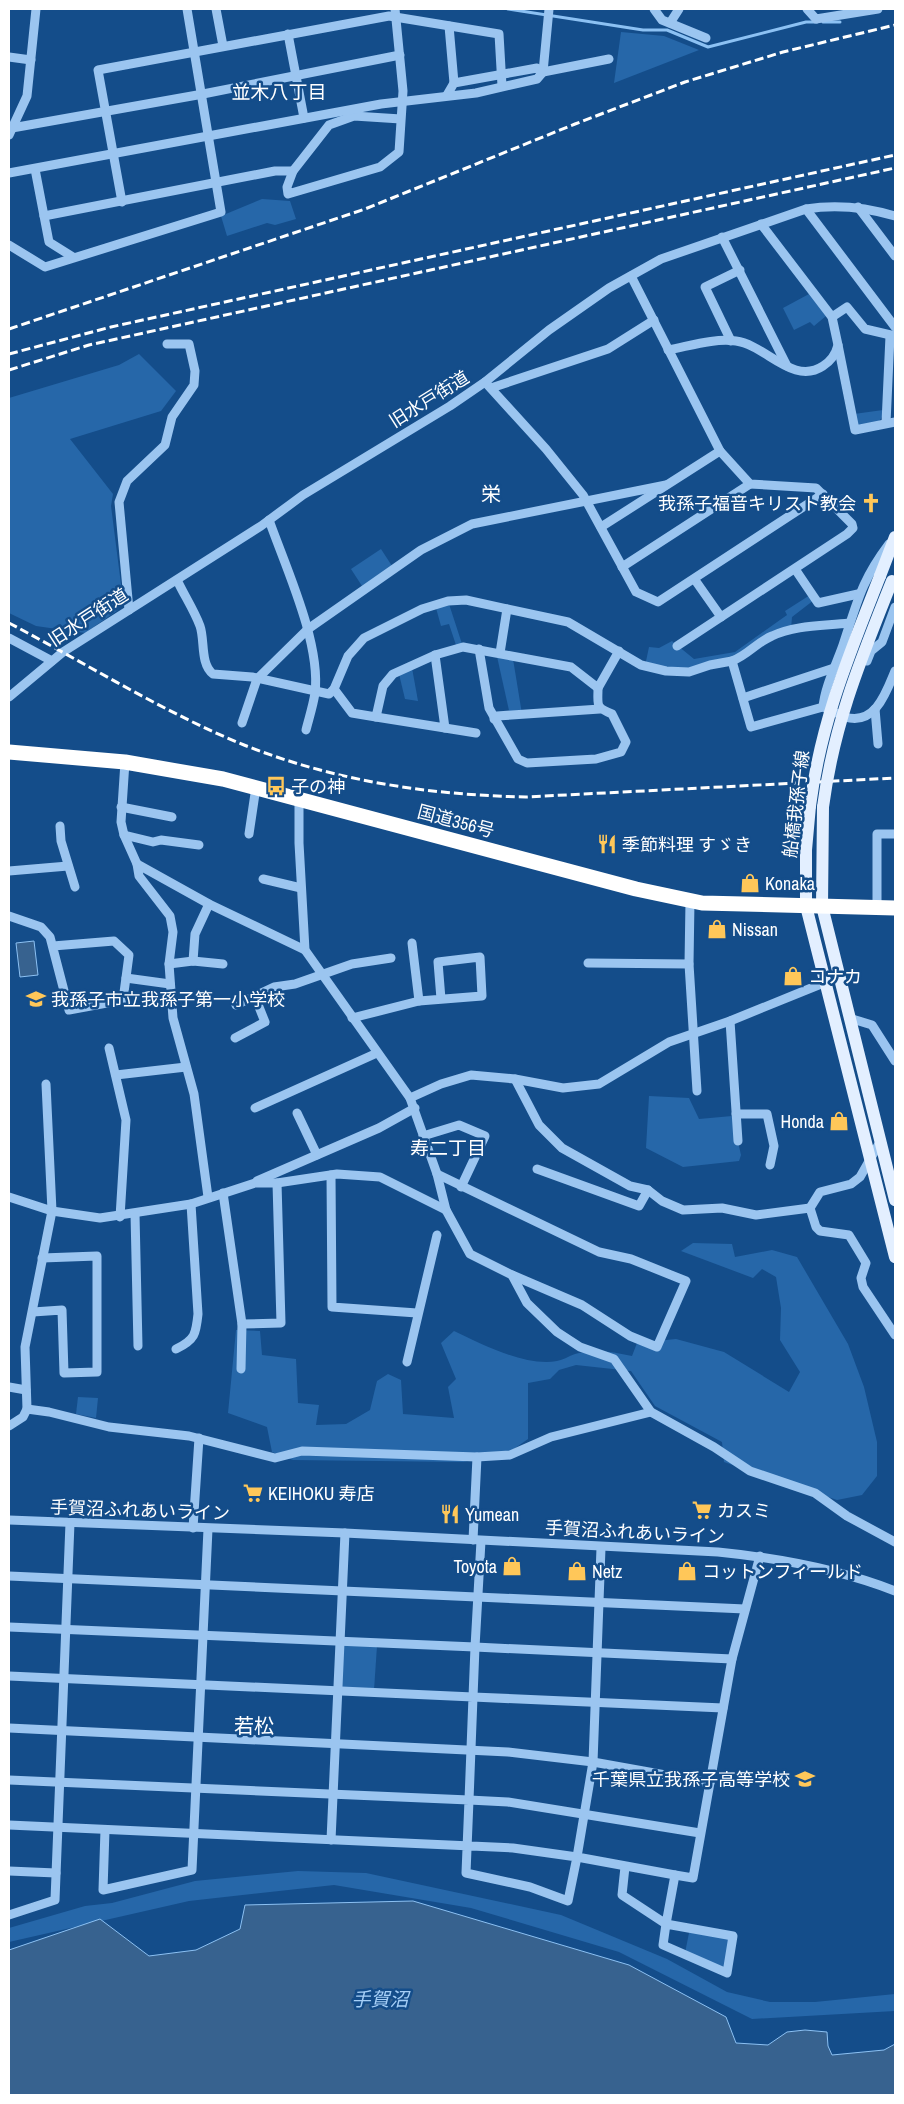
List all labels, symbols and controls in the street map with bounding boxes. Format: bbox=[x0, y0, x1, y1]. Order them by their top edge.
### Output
district label: 並木八丁目 bbox=[231, 79, 327, 105]
street label: 旧水戸街道 bbox=[384, 365, 474, 433]
district label: 栄 bbox=[481, 480, 501, 507]
place label: 我孫子福音キリスト教会 bbox=[658, 491, 856, 516]
church icon: 我孫子福音キリスト教会 bbox=[860, 492, 882, 514]
street label: 旧水戸街道 bbox=[43, 582, 133, 652]
street label: 船橋我孫子線 bbox=[777, 749, 815, 859]
place label: 子の神 bbox=[291, 774, 345, 799]
bus stop icon: 子の神 bbox=[265, 775, 287, 797]
street label: 国道356号 bbox=[415, 799, 497, 843]
place label: 季節料理 すゞき bbox=[622, 832, 752, 857]
restaurant icon: 季節料理 すゞき bbox=[596, 833, 618, 855]
place label: Konaka bbox=[765, 871, 815, 896]
shop icon: Konaka bbox=[739, 872, 761, 894]
place label: Nissan bbox=[732, 917, 778, 942]
shop icon: Nissan bbox=[706, 918, 728, 940]
place label: コナカ bbox=[808, 964, 862, 989]
shop icon: コナカ bbox=[782, 965, 804, 987]
place label: 我孫子市立我孫子第一小学校 bbox=[51, 987, 285, 1012]
school or university icon: 我孫子市立我孫子第一小学校 bbox=[25, 988, 47, 1010]
place label: Honda bbox=[781, 1109, 824, 1134]
shop icon: Honda bbox=[828, 1110, 850, 1132]
district label: 寿二丁目 bbox=[410, 1135, 486, 1161]
place label: KEIHOKU 寿店 bbox=[268, 1481, 375, 1506]
supermarket icon: KEIHOKU 寿店 bbox=[242, 1482, 264, 1504]
street label: 手賀沼ふれあいライン bbox=[50, 1494, 230, 1526]
place label: カスミ bbox=[717, 1498, 771, 1523]
supermarket icon: カスミ bbox=[691, 1499, 713, 1521]
place label: Yumean bbox=[465, 1502, 519, 1527]
restaurant icon: Yumean bbox=[439, 1503, 461, 1525]
street label: 手賀沼ふれあいライン bbox=[544, 1515, 726, 1549]
place label: Toyota bbox=[454, 1554, 497, 1579]
shop icon: Toyota bbox=[501, 1555, 523, 1577]
place label: Netz bbox=[592, 1559, 622, 1584]
place label: コットンフィールド bbox=[702, 1559, 863, 1584]
shop icon: Netz bbox=[566, 1560, 588, 1582]
shop icon: コットンフィールド bbox=[676, 1560, 698, 1582]
district label: 若松 bbox=[234, 1712, 274, 1739]
place label: 千葉県立我孫子高等学校 bbox=[592, 1767, 790, 1792]
school or university icon: 千葉県立我孫子高等学校 bbox=[794, 1768, 816, 1790]
water label: 手賀沼 bbox=[351, 1986, 411, 2012]

